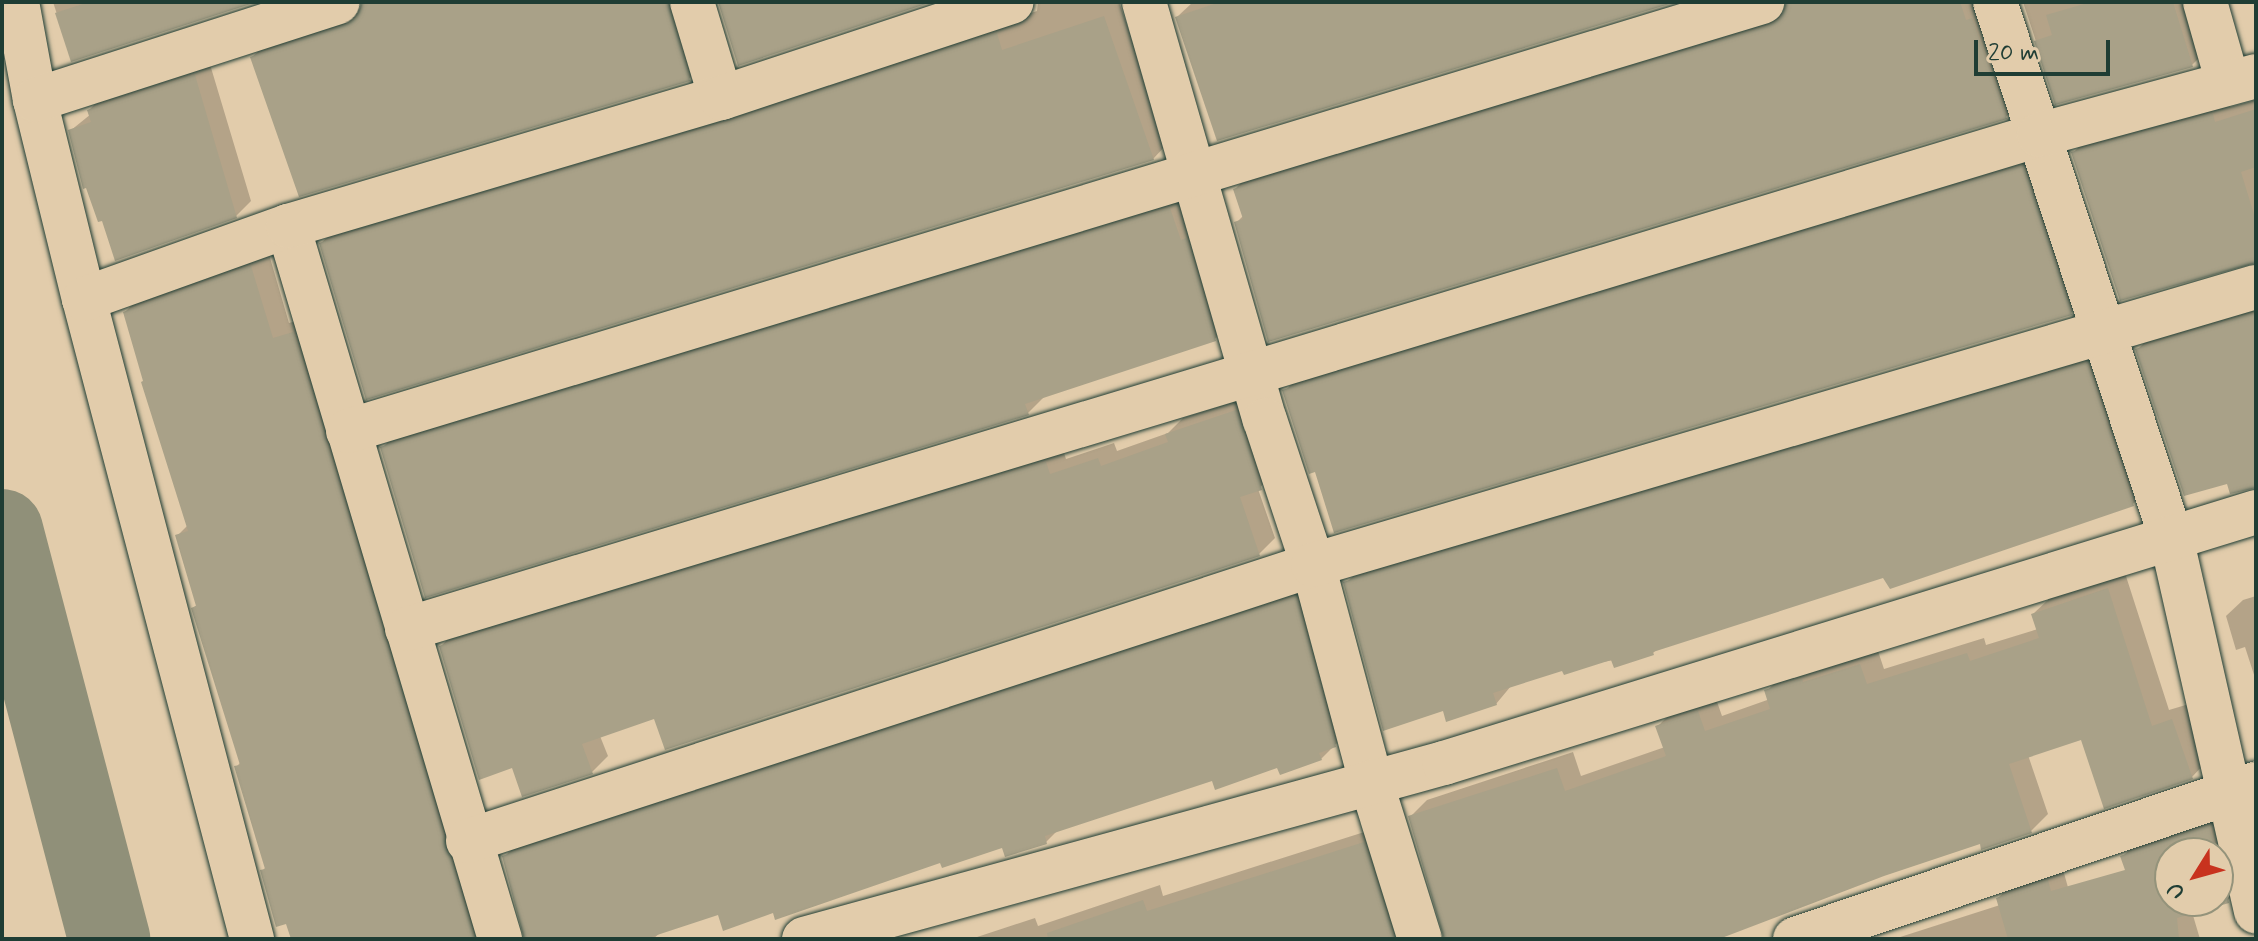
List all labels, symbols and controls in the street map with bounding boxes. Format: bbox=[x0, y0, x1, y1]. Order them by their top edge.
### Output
scale bar bbox=[1978, 24, 2114, 74]
text: 20 m bbox=[1988, 38, 2039, 69]
north arrow bbox=[2154, 837, 2234, 917]
text: U bbox=[2161, 876, 2192, 904]

